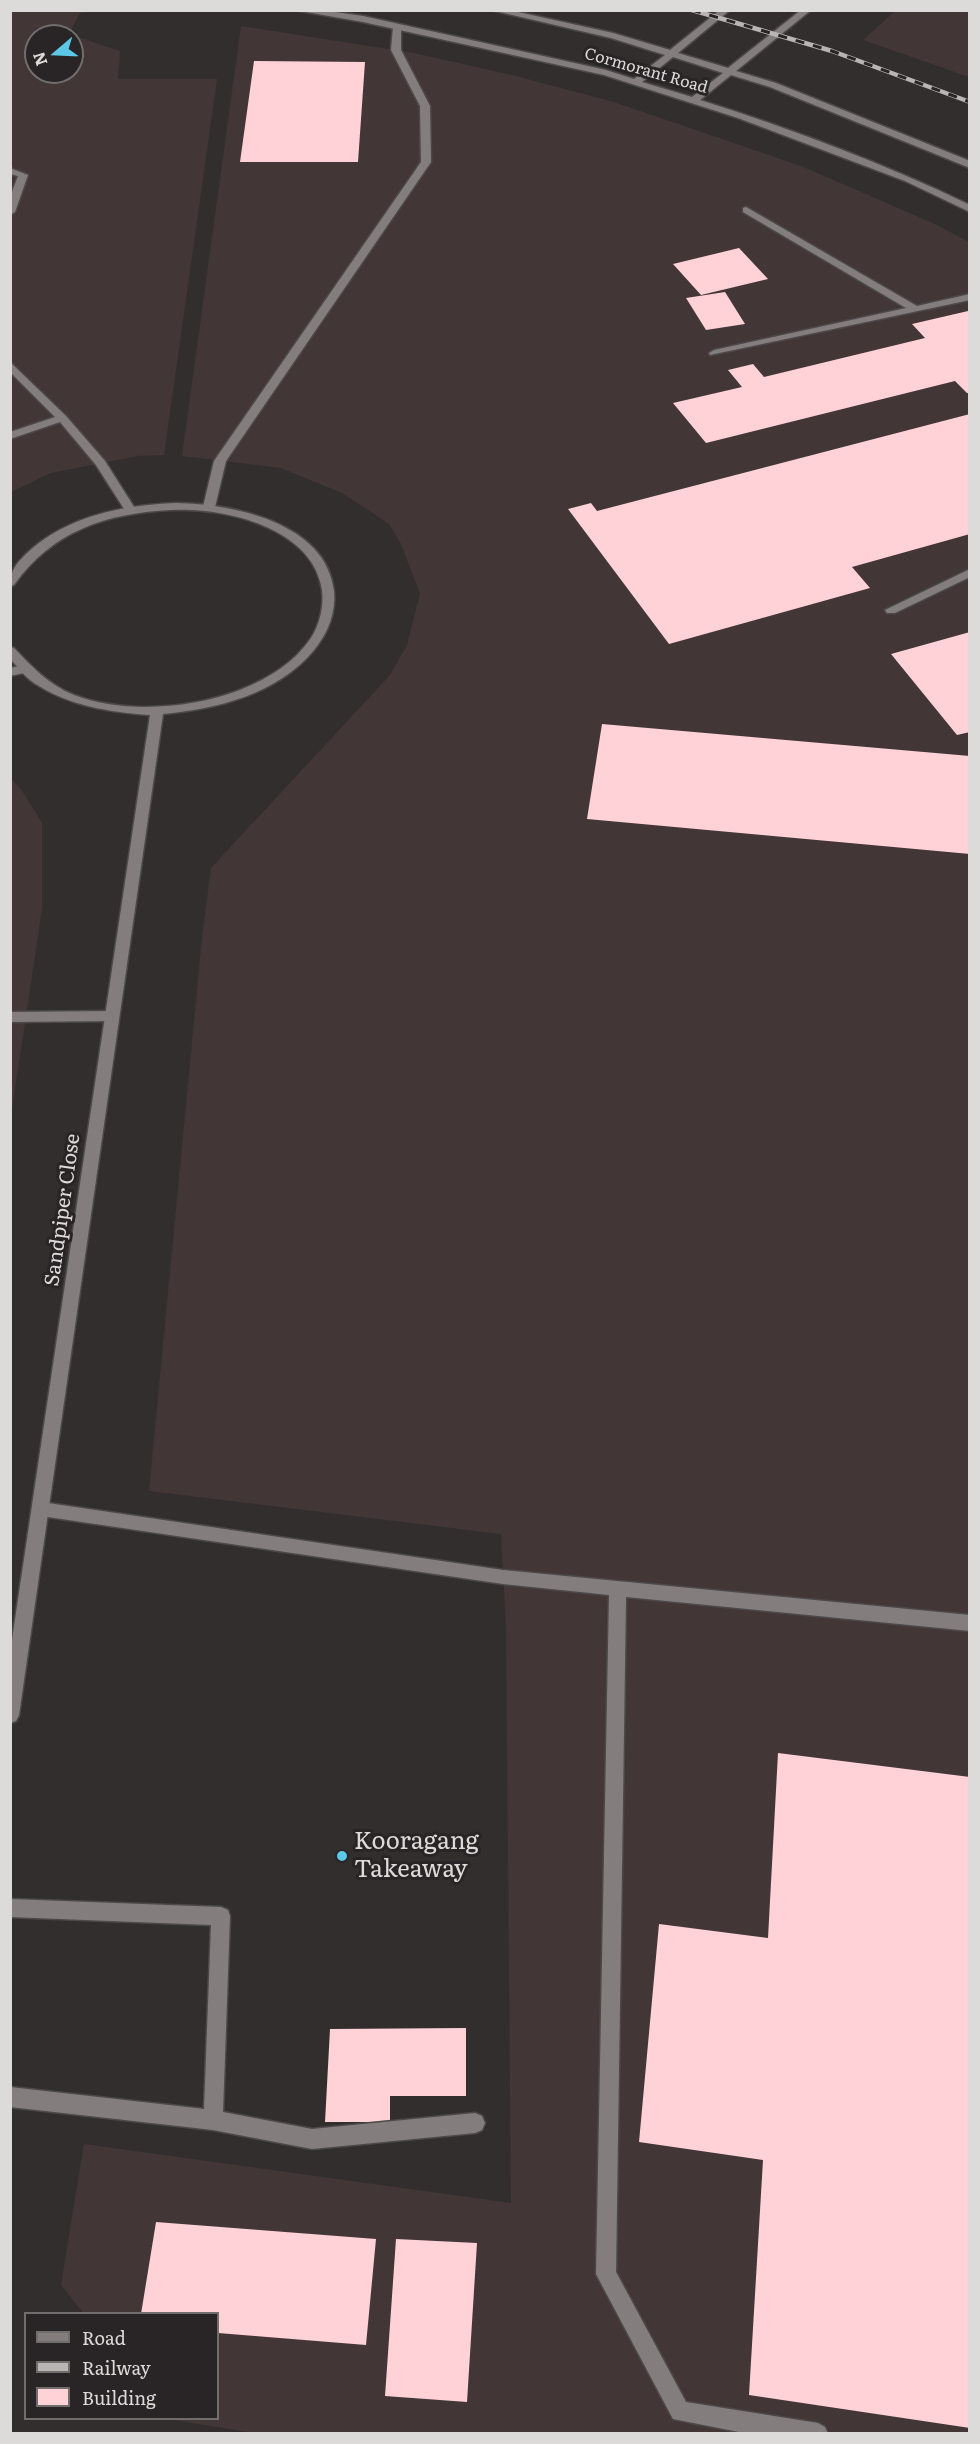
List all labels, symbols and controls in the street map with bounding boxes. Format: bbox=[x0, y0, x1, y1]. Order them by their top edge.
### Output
north arrow bbox=[24, 24, 84, 84]
street label: Cormorant Road bbox=[582, 44, 710, 98]
text: N bbox=[25, 49, 52, 69]
street label: Sandpiper Close bbox=[40, 1132, 86, 1288]
place label: Kooragang Takeaway bbox=[354, 1828, 479, 1884]
marker: Kooragang Takeaway bbox=[335, 1849, 349, 1863]
legend bbox=[24, 2312, 219, 2420]
text: Road bbox=[82, 2324, 126, 2351]
text: Railway bbox=[82, 2354, 151, 2381]
text: Building bbox=[82, 2384, 156, 2411]

